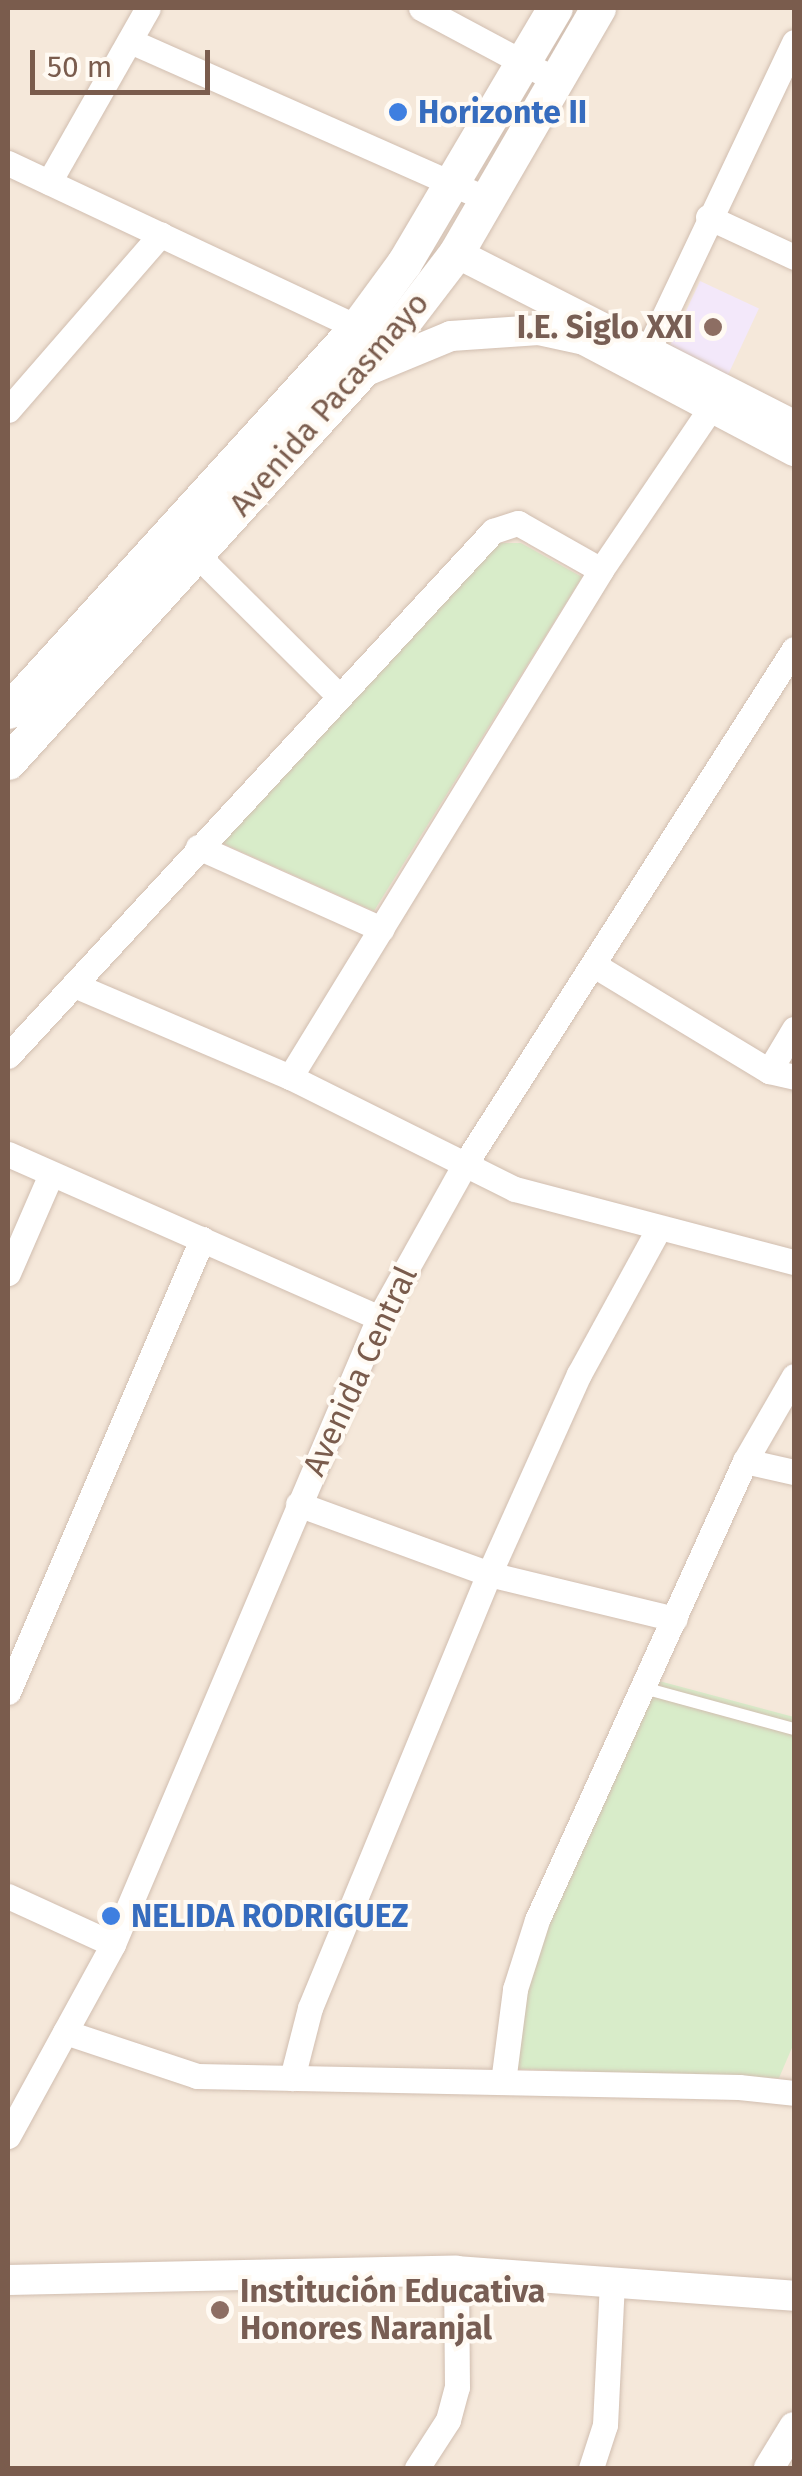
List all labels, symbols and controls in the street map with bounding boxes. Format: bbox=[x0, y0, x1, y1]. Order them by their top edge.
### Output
scale bar bbox=[35, 30, 215, 92]
text: 50 m bbox=[47, 49, 112, 85]
place label: Horizonte II bbox=[418, 93, 587, 131]
marker: Horizonte II bbox=[387, 101, 409, 123]
street label: Avenida Pacasmayo bbox=[221, 284, 437, 524]
place label: I.E. Siglo XXI bbox=[517, 308, 693, 346]
marker: I.E. Siglo XXI bbox=[702, 316, 724, 338]
street label: Avenida Central bbox=[295, 1260, 425, 1482]
place label: NELIDA RODRIGUEZ bbox=[131, 1897, 409, 1935]
marker: NELIDA RODRIGUEZ bbox=[100, 1905, 122, 1927]
place label: Institución Educativa Honores Naranjal bbox=[240, 2273, 545, 2348]
marker: Institución Educativa Honores Naranjal bbox=[209, 2299, 231, 2321]

